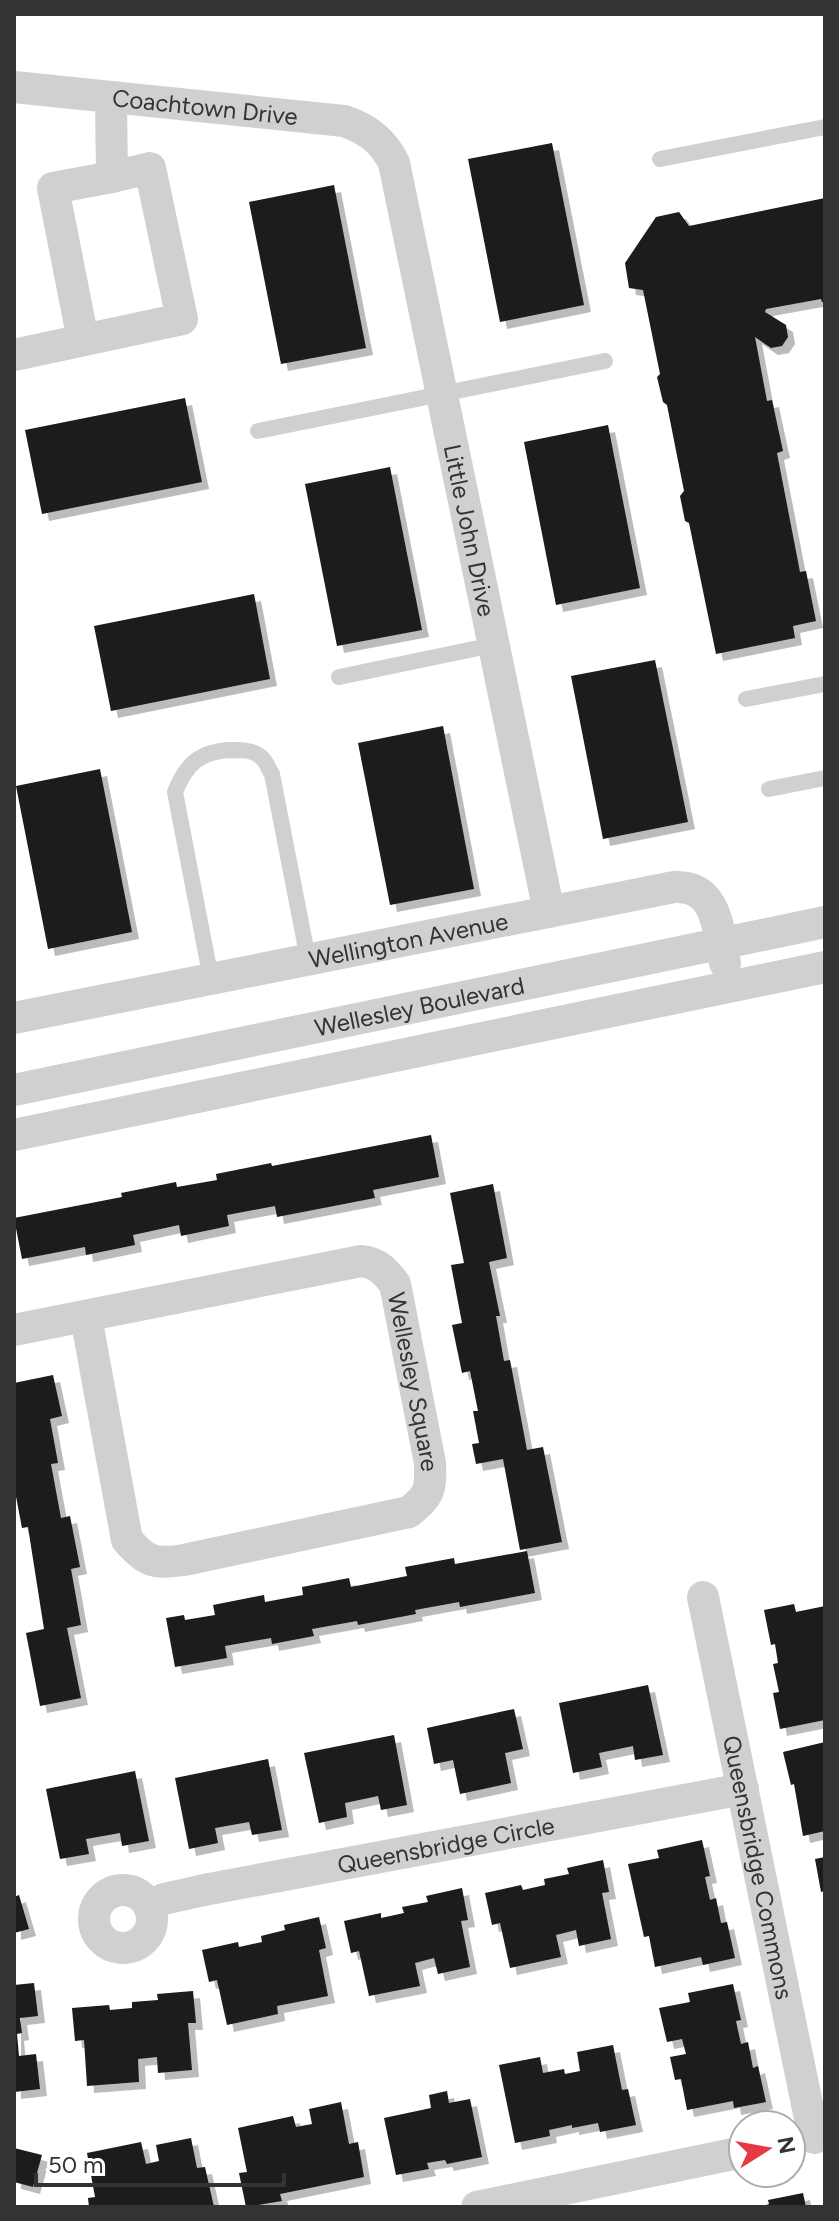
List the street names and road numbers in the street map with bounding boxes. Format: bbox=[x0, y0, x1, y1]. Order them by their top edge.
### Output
street label: Coachtown Drive bbox=[111, 83, 299, 131]
street label: Little John Drive bbox=[438, 442, 502, 619]
street label: Wellington Avenue bbox=[306, 906, 510, 974]
street label: Wellesley Boulevard bbox=[312, 970, 527, 1042]
street label: Wellesley Square bbox=[382, 1290, 445, 1472]
street label: Queensbridge Commons bbox=[717, 1733, 800, 2002]
street label: Queensbridge Circle bbox=[335, 1810, 557, 1879]

